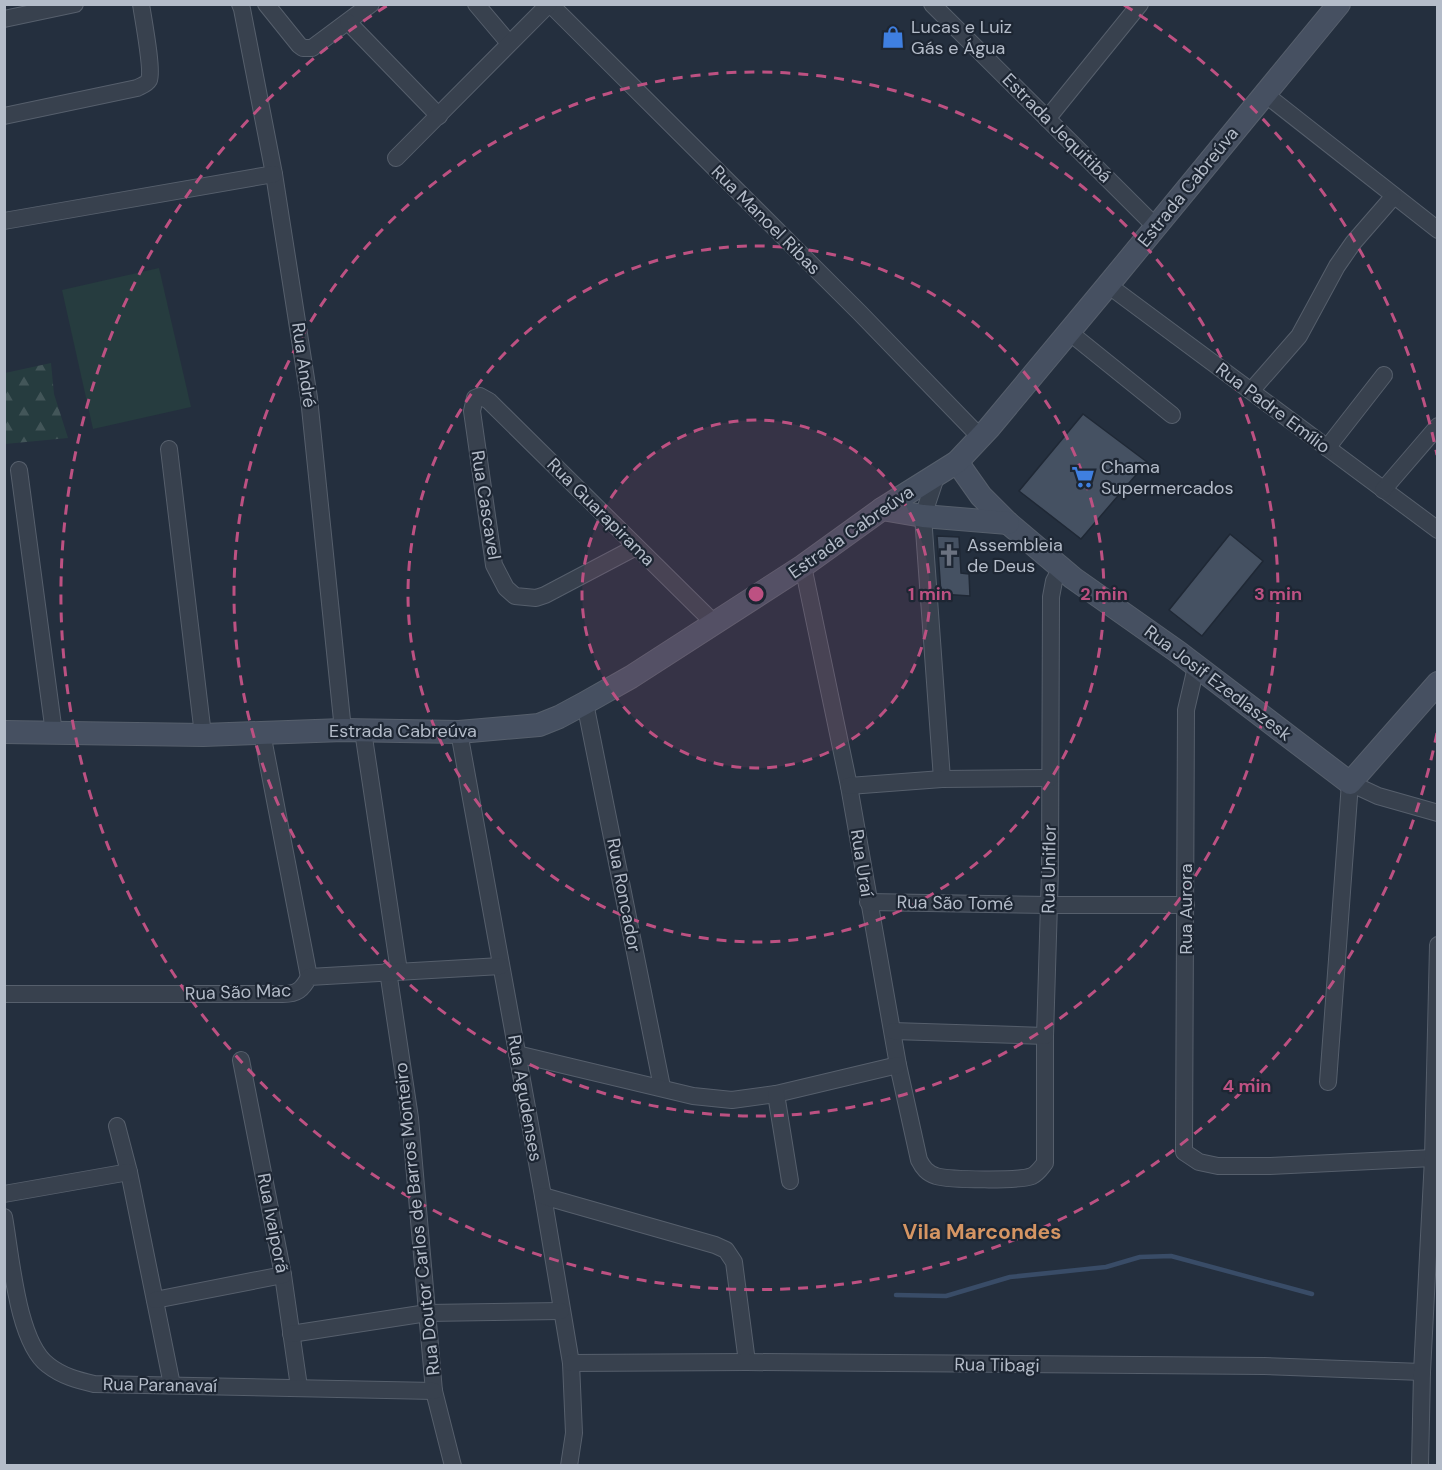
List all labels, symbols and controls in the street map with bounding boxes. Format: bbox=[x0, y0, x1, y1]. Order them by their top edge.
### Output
place label: Lucas e Luiz Gás e Água bbox=[911, 15, 1012, 60]
shop icon: Lucas e Luiz Gás e Água bbox=[880, 24, 906, 50]
street label: Estrada Jequitibá bbox=[997, 68, 1117, 188]
street label: Estrada Cabreúva bbox=[1132, 122, 1244, 252]
street label: Rua Manoel Ribas bbox=[706, 160, 826, 280]
street label: Rua André bbox=[286, 321, 322, 409]
street label: Rua Padre Emílio bbox=[1211, 357, 1335, 459]
street label: Rua Cascavel bbox=[466, 449, 506, 561]
street label: Rua Guarapirama bbox=[542, 453, 660, 571]
place label: Chama Supermercados bbox=[1101, 455, 1234, 500]
supermarket icon: Chama Supermercados bbox=[1070, 464, 1096, 490]
street label: Estrada Cabreúva bbox=[784, 480, 918, 584]
place label: Assembleia de Deus bbox=[967, 533, 1063, 578]
church icon: Assembleia de Deus bbox=[936, 542, 962, 568]
text: 1 min bbox=[908, 582, 952, 606]
text: 2 min bbox=[1080, 582, 1128, 606]
text: 3 min bbox=[1254, 582, 1302, 606]
centre of rings bbox=[746, 584, 766, 604]
street label: Rua Josif Ezedlaszesk bbox=[1139, 620, 1297, 746]
street label: Estrada Cabreúva bbox=[329, 719, 477, 743]
street label: Rua Uniflor bbox=[1036, 824, 1062, 914]
street label: Rua Uraí bbox=[845, 828, 879, 898]
street label: Rua Roncador bbox=[601, 836, 647, 954]
street label: Rua Aurora bbox=[1174, 863, 1198, 955]
street label: Rua São Tomé bbox=[896, 890, 1014, 916]
street label: Rua São Mac bbox=[184, 978, 292, 1006]
street label: Rua Agudenses bbox=[502, 1033, 548, 1163]
street label: Rua Doutor Carlos de Barros Monteiro bbox=[389, 1061, 445, 1377]
text: 4 min bbox=[1223, 1074, 1271, 1098]
street label: Rua Ivaiporã bbox=[252, 1171, 294, 1275]
district label: Vila Marcondes bbox=[903, 1218, 1061, 1246]
street label: Rua Tibagi bbox=[954, 1352, 1040, 1378]
street label: Rua Paranavaí bbox=[103, 1372, 217, 1398]

